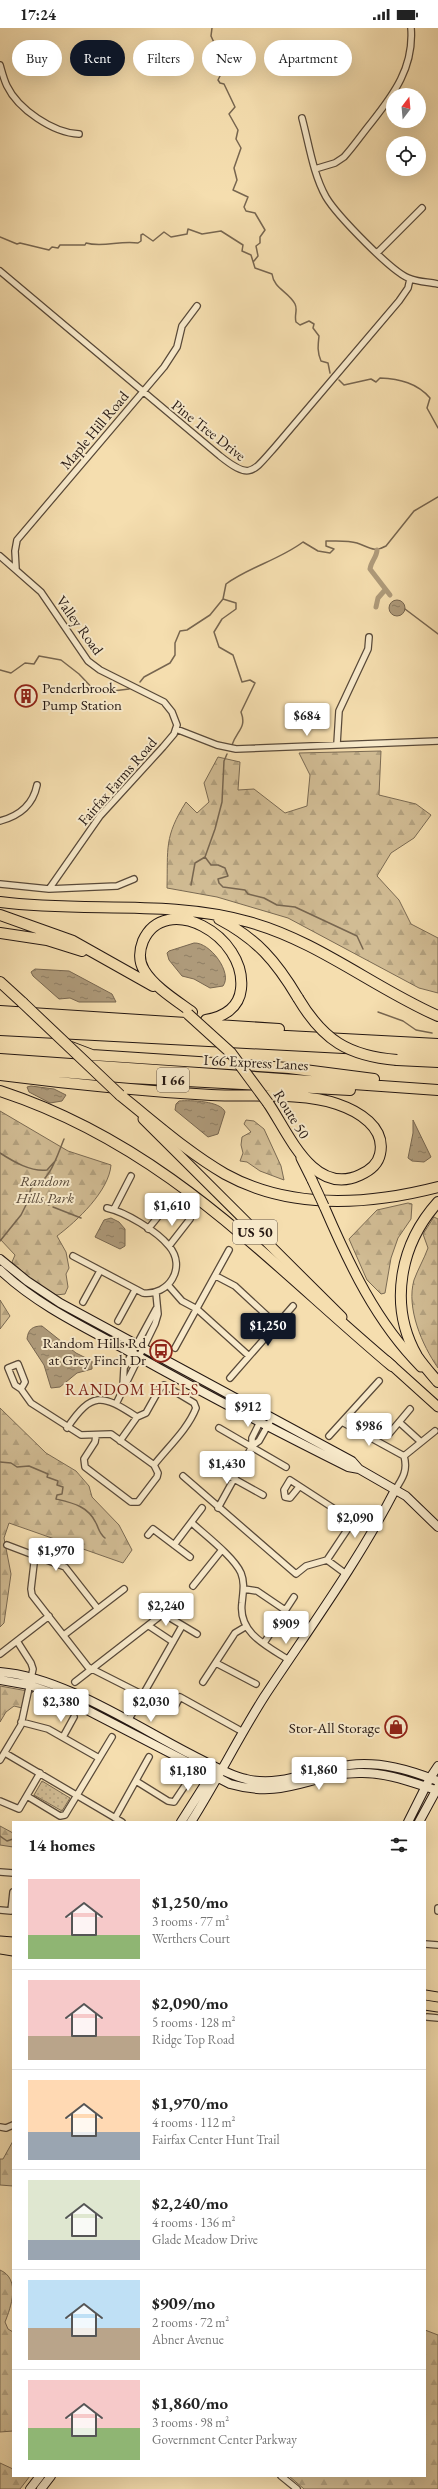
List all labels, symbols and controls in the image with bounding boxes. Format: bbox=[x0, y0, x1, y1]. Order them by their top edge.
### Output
text: 17:24 bbox=[20, 5, 56, 24]
chip: Buy bbox=[12, 40, 62, 76]
chip: Rent bbox=[70, 40, 125, 76]
chip: Filters bbox=[133, 40, 194, 76]
chip: New bbox=[202, 40, 256, 76]
chip: Apartment bbox=[264, 40, 352, 76]
north arrow bbox=[386, 88, 426, 128]
map controls bbox=[386, 88, 426, 176]
button: locate bbox=[386, 136, 426, 176]
street label: Maple Hill Road bbox=[56, 387, 133, 473]
street label: Pine Tree Drive bbox=[168, 395, 250, 465]
street label: Valley Road bbox=[52, 592, 108, 659]
place label: Penderbrook Pump Station bbox=[42, 678, 122, 714]
building icon: Penderbrook Pump Station bbox=[13, 683, 39, 709]
pin: $684 bbox=[283, 703, 331, 737]
text: $684 bbox=[294, 707, 320, 724]
street label: Fairfax Farms Road bbox=[73, 733, 161, 829]
street label: I 66 Express Lanes bbox=[203, 1050, 309, 1074]
road number: I 66 bbox=[157, 1068, 189, 1092]
street label: Route 50 bbox=[270, 1086, 314, 1142]
park label: Random Hills Park bbox=[15, 1171, 74, 1207]
pin: $1,610 bbox=[139, 1193, 205, 1227]
text: $1,610 bbox=[154, 1197, 190, 1214]
road number: US 50 bbox=[233, 1220, 277, 1244]
pin: $1,250 bbox=[235, 1313, 301, 1347]
text: $1,250 bbox=[250, 1317, 286, 1334]
place label: Random Hills Rd at Grey Finch Dr bbox=[43, 1333, 146, 1369]
bus stop icon: Random Hills Rd at Grey Finch Dr bbox=[148, 1338, 174, 1364]
district label: RANDOM HILLS bbox=[65, 1379, 199, 1400]
pin: $912 bbox=[224, 1394, 272, 1428]
text: $912 bbox=[235, 1398, 261, 1415]
pin: $986 bbox=[345, 1413, 393, 1447]
text: $986 bbox=[356, 1417, 382, 1434]
pin: $1,430 bbox=[194, 1451, 260, 1485]
text: $1,430 bbox=[209, 1455, 245, 1472]
pin: $2,090 bbox=[322, 1505, 388, 1539]
text: $2,090 bbox=[337, 1509, 373, 1526]
pin: $1,970 bbox=[23, 1538, 89, 1572]
text: $1,970 bbox=[38, 1542, 74, 1559]
pin: $2,240 bbox=[133, 1593, 199, 1627]
text: $2,240 bbox=[148, 1597, 184, 1614]
pin: $909 bbox=[262, 1611, 310, 1645]
text: $909 bbox=[273, 1615, 299, 1632]
pin: $2,380 bbox=[28, 1689, 94, 1723]
pin: $2,030 bbox=[118, 1689, 184, 1723]
text: $2,380 bbox=[43, 1693, 79, 1710]
text: $2,030 bbox=[133, 1693, 169, 1710]
shop icon: Stor-All Storage bbox=[383, 1714, 409, 1740]
place label: Stor-All Storage bbox=[289, 1718, 380, 1737]
pin: $1,860 bbox=[286, 1757, 352, 1791]
pin: $1,180 bbox=[155, 1758, 221, 1792]
text: $1,860 bbox=[301, 1761, 337, 1778]
text: $1,180 bbox=[170, 1762, 206, 1779]
text: 14 homes bbox=[28, 1834, 95, 1856]
icon: filters bbox=[388, 1834, 410, 1856]
text: $1,250/mo bbox=[152, 1891, 228, 1913]
icon: home bbox=[60, 1895, 108, 1943]
text: 3 rooms · 77 m² bbox=[152, 1913, 229, 1930]
text: Werthers Court bbox=[152, 1930, 230, 1947]
text: $2,090/mo bbox=[152, 1992, 228, 2014]
icon: home bbox=[60, 1996, 108, 2044]
text: 5 rooms · 128 m² bbox=[152, 2014, 236, 2031]
text: Ridge Top Road bbox=[152, 2031, 235, 2048]
text: $1,970/mo bbox=[152, 2092, 228, 2114]
icon: home bbox=[60, 2096, 108, 2144]
text: 4 rooms · 112 m² bbox=[152, 2114, 236, 2131]
text: Fairfax Center Hunt Trail bbox=[152, 2131, 280, 2148]
text: $2,240/mo bbox=[152, 2192, 228, 2214]
icon: home bbox=[60, 2196, 108, 2244]
text: 4 rooms · 136 m² bbox=[152, 2214, 236, 2231]
text: Glade Meadow Drive bbox=[152, 2231, 258, 2248]
text: $909/mo bbox=[152, 2292, 215, 2314]
icon: home bbox=[60, 2296, 108, 2344]
text: 2 rooms · 72 m² bbox=[152, 2314, 229, 2331]
text: Abner Avenue bbox=[152, 2331, 224, 2348]
text: $1,860/mo bbox=[152, 2392, 228, 2414]
icon: home bbox=[60, 2396, 108, 2444]
text: 3 rooms · 98 m² bbox=[152, 2414, 229, 2431]
text: Government Center Parkway bbox=[152, 2431, 297, 2448]

